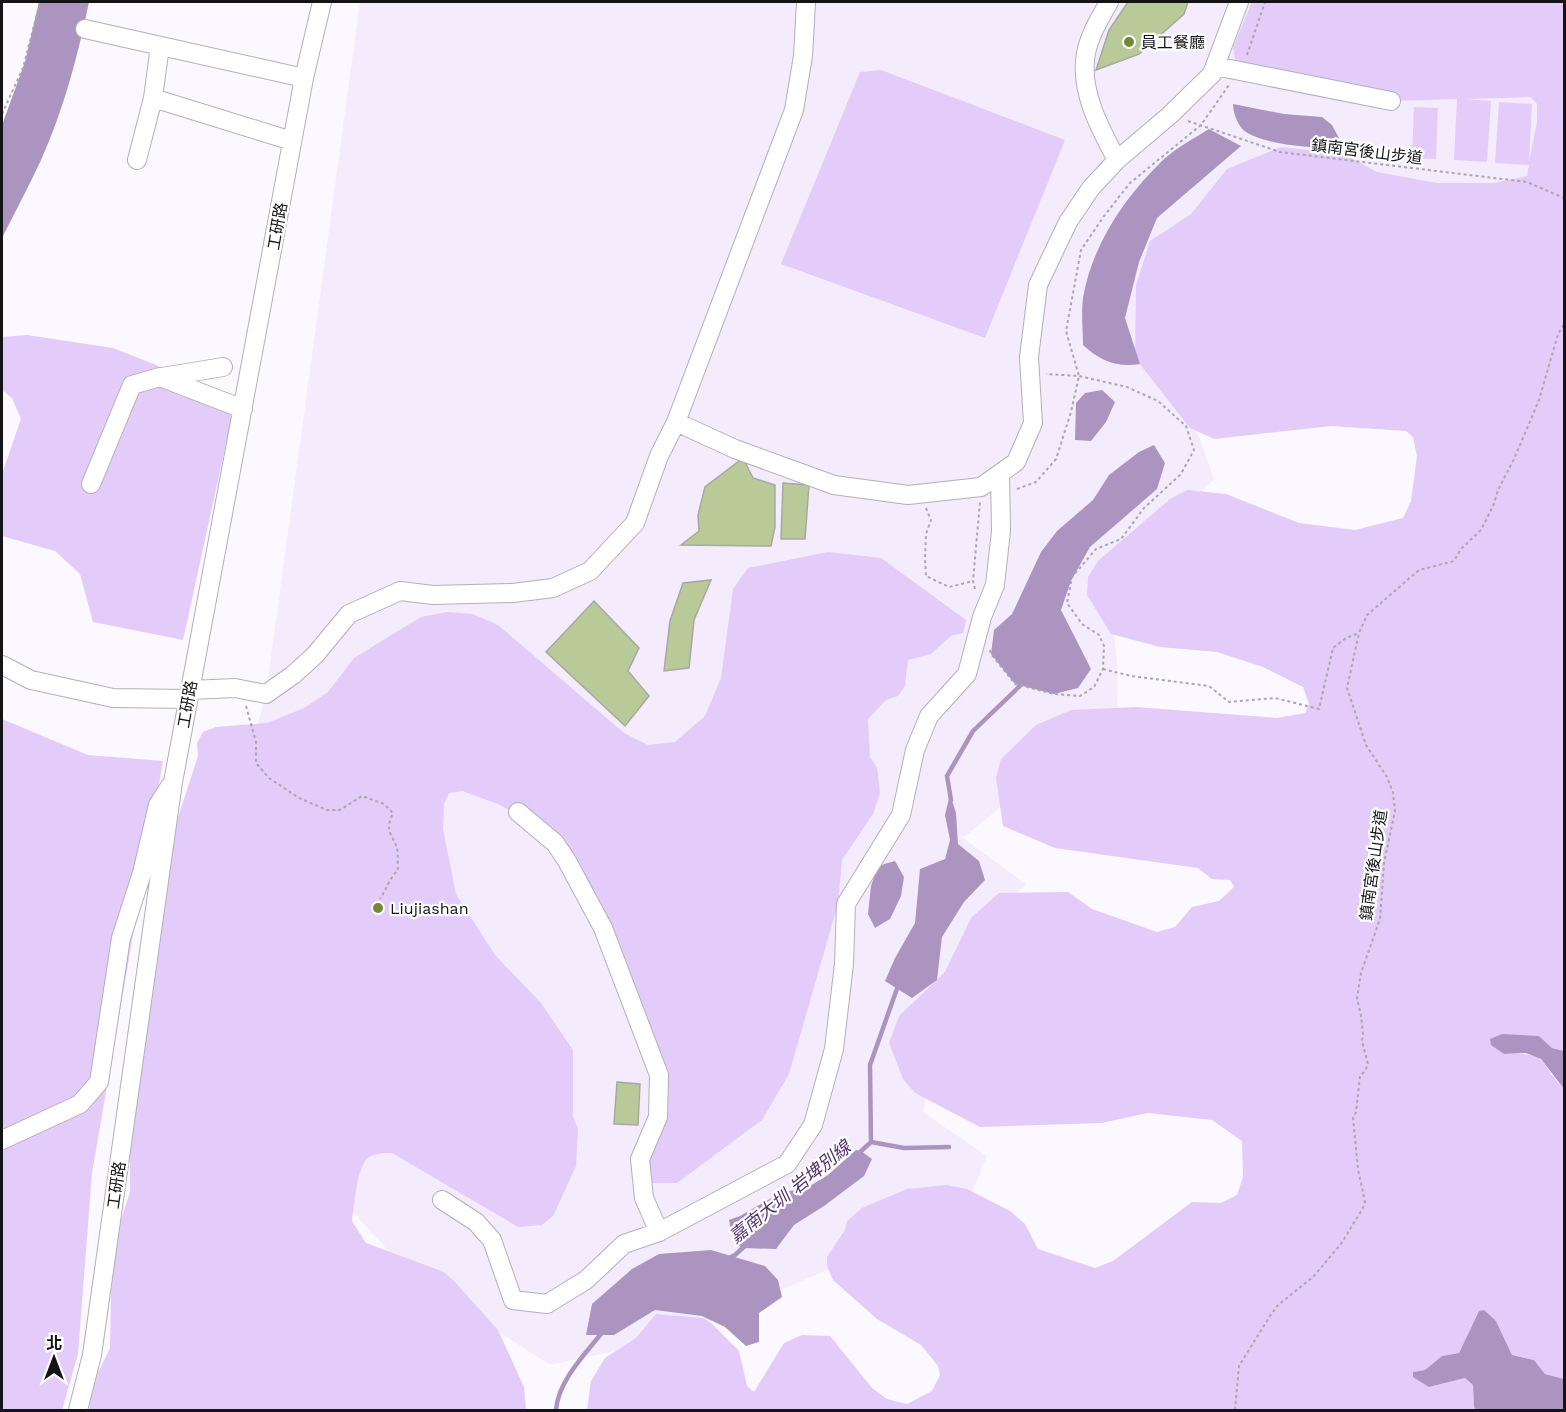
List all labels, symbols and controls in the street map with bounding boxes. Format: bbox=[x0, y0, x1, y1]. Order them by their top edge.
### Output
place label: 員工餐廳 bbox=[1141, 33, 1205, 52]
marker: 員工餐廳 bbox=[1122, 35, 1136, 49]
street label: 鎮南宮後山步道 bbox=[1310, 135, 1424, 168]
street label: 工研路 bbox=[264, 201, 291, 251]
street label: 工研路 bbox=[174, 679, 201, 729]
street label: 鎮南宮後山步道 bbox=[1356, 808, 1391, 922]
place label: Liujiashan bbox=[390, 899, 469, 918]
marker: Liujiashan bbox=[371, 901, 385, 915]
water label: 嘉南大圳 岩埤別線 bbox=[725, 1135, 856, 1247]
street label: 工研路 bbox=[104, 1160, 129, 1210]
north arrow bbox=[24, 1328, 84, 1388]
text: 北 bbox=[46, 1334, 62, 1353]

